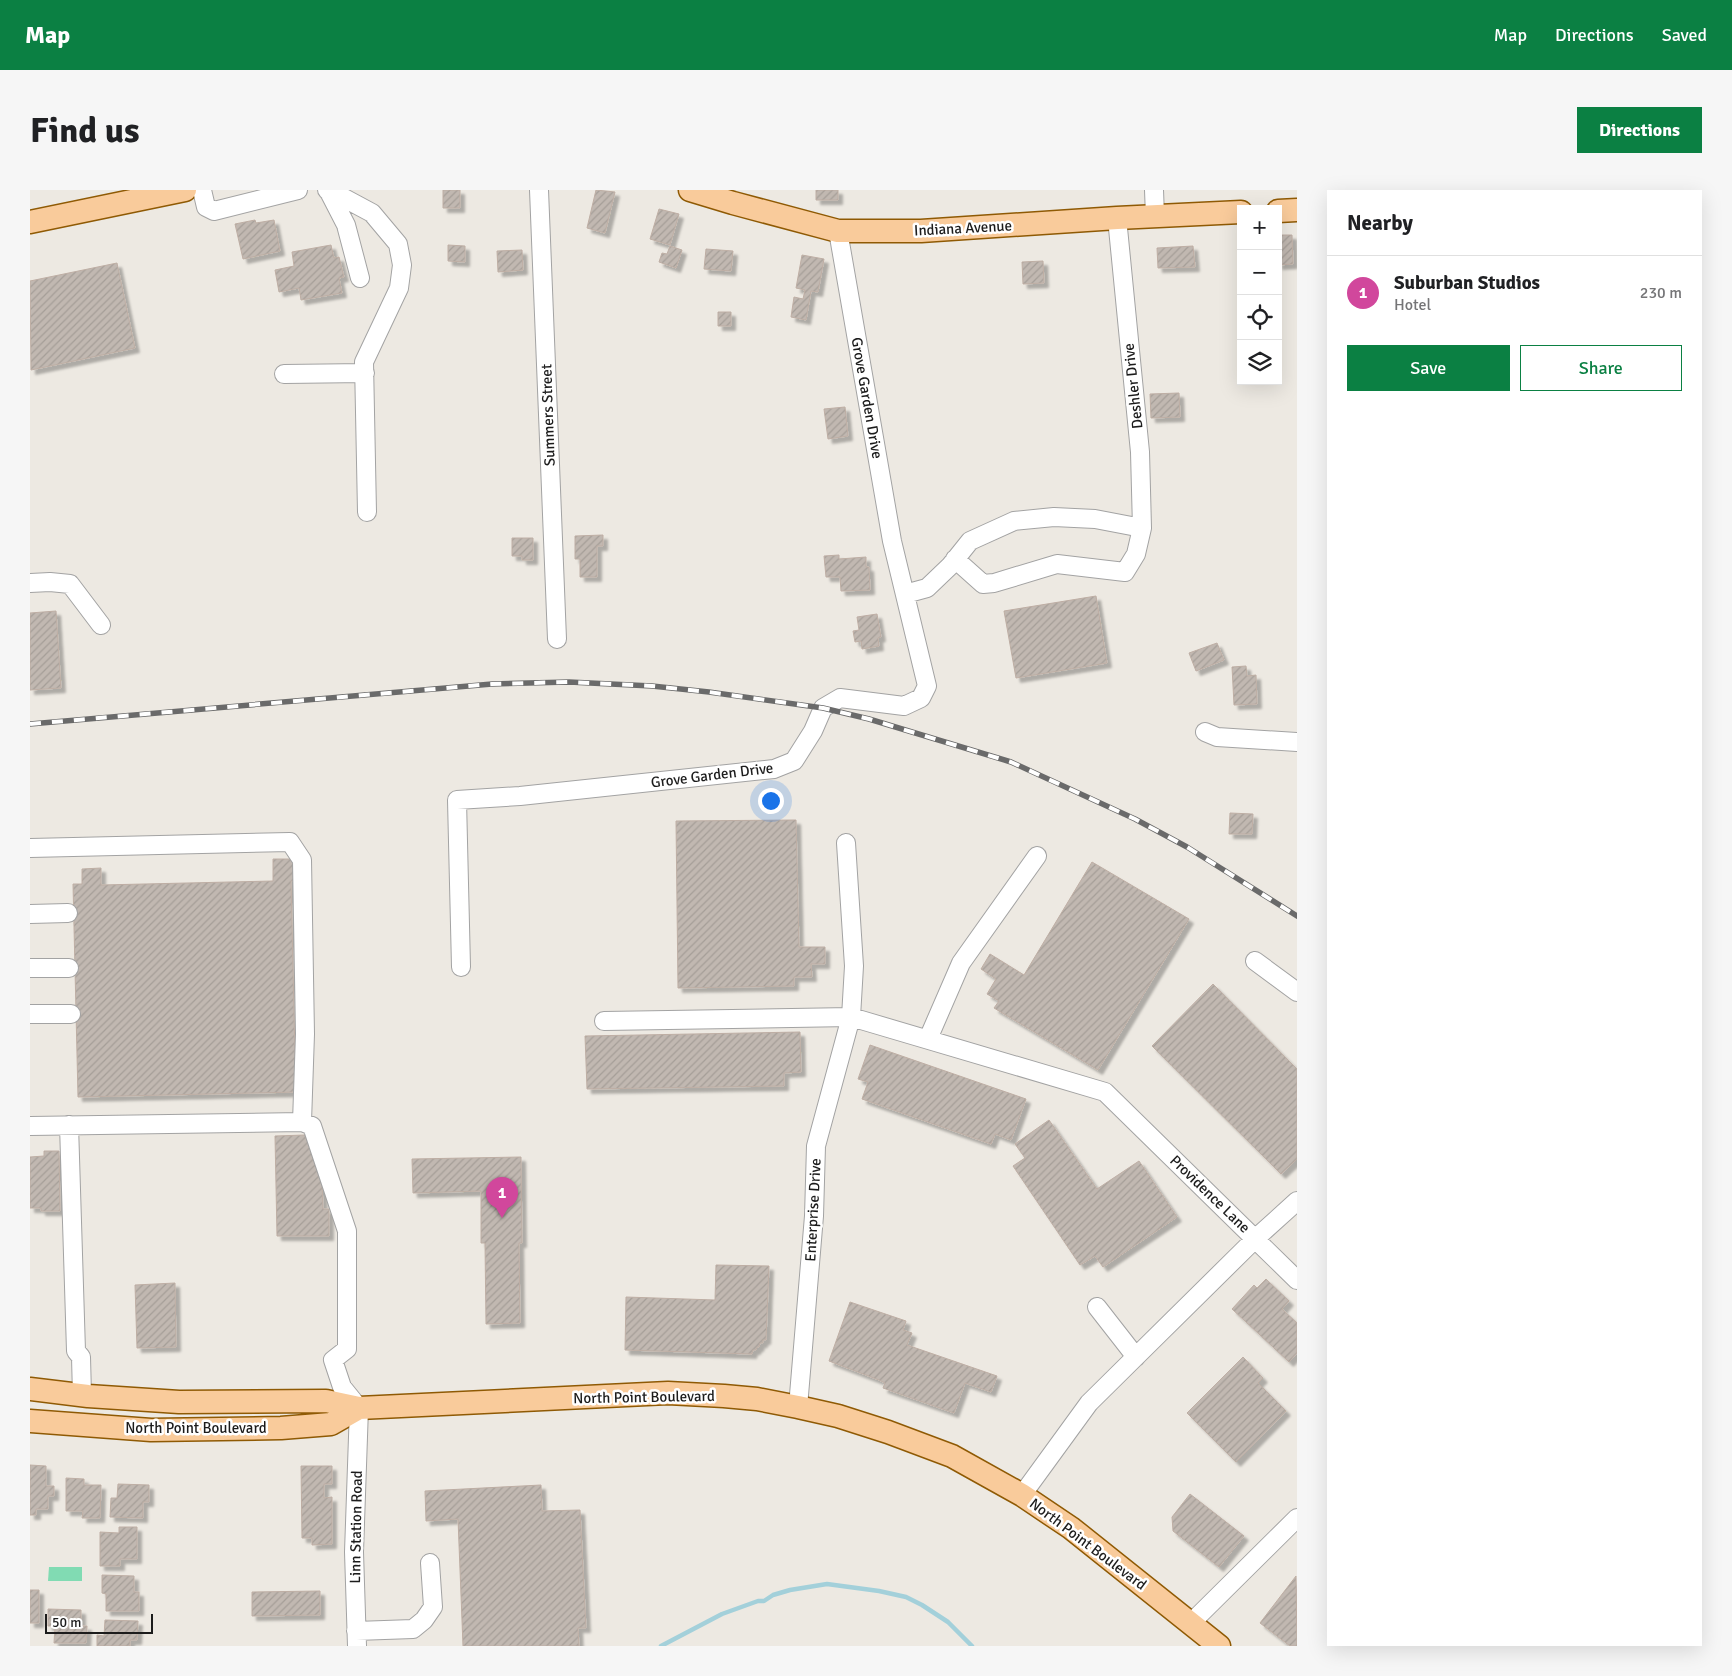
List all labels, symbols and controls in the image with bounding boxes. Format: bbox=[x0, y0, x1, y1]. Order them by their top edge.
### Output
text: Map bbox=[25, 20, 70, 50]
text: Map bbox=[1494, 24, 1527, 46]
text: Directions bbox=[1555, 24, 1634, 46]
text: Saved bbox=[1662, 24, 1707, 46]
button: Directions bbox=[1577, 107, 1702, 153]
text: Find us bbox=[30, 109, 140, 152]
map controls bbox=[1237, 205, 1282, 385]
button: + bbox=[1237, 205, 1282, 250]
text: Nearby bbox=[1347, 210, 1413, 236]
street label: Indiana Avenue bbox=[914, 216, 1012, 240]
button: − bbox=[1237, 250, 1282, 295]
text: Suburban Studios bbox=[1394, 271, 1540, 295]
text: 1 bbox=[1359, 283, 1367, 303]
text: 230 m bbox=[1640, 283, 1682, 303]
button: locate bbox=[1237, 295, 1282, 340]
text: Hotel bbox=[1394, 295, 1431, 315]
street label: Grove Garden Drive bbox=[847, 336, 887, 460]
button: layers bbox=[1237, 340, 1282, 385]
street label: Deshler Drive bbox=[1120, 342, 1146, 430]
button: Save bbox=[1347, 345, 1510, 391]
button: Share bbox=[1520, 345, 1682, 391]
street label: Summers Street bbox=[537, 364, 559, 466]
street label: Grove Garden Drive bbox=[650, 759, 774, 791]
your location bbox=[758, 788, 784, 814]
street label: Providence Lane bbox=[1166, 1151, 1254, 1237]
street label: Enterprise Drive bbox=[801, 1158, 825, 1262]
pin: 1 bbox=[486, 1177, 518, 1218]
street label: North Point Boulevard bbox=[573, 1387, 715, 1407]
street label: North Point Boulevard bbox=[125, 1419, 267, 1437]
street label: Linn Station Road bbox=[346, 1470, 366, 1584]
street label: North Point Boulevard bbox=[1026, 1494, 1150, 1594]
scale bar bbox=[45, 1611, 152, 1634]
text: 50 m bbox=[52, 1614, 81, 1631]

